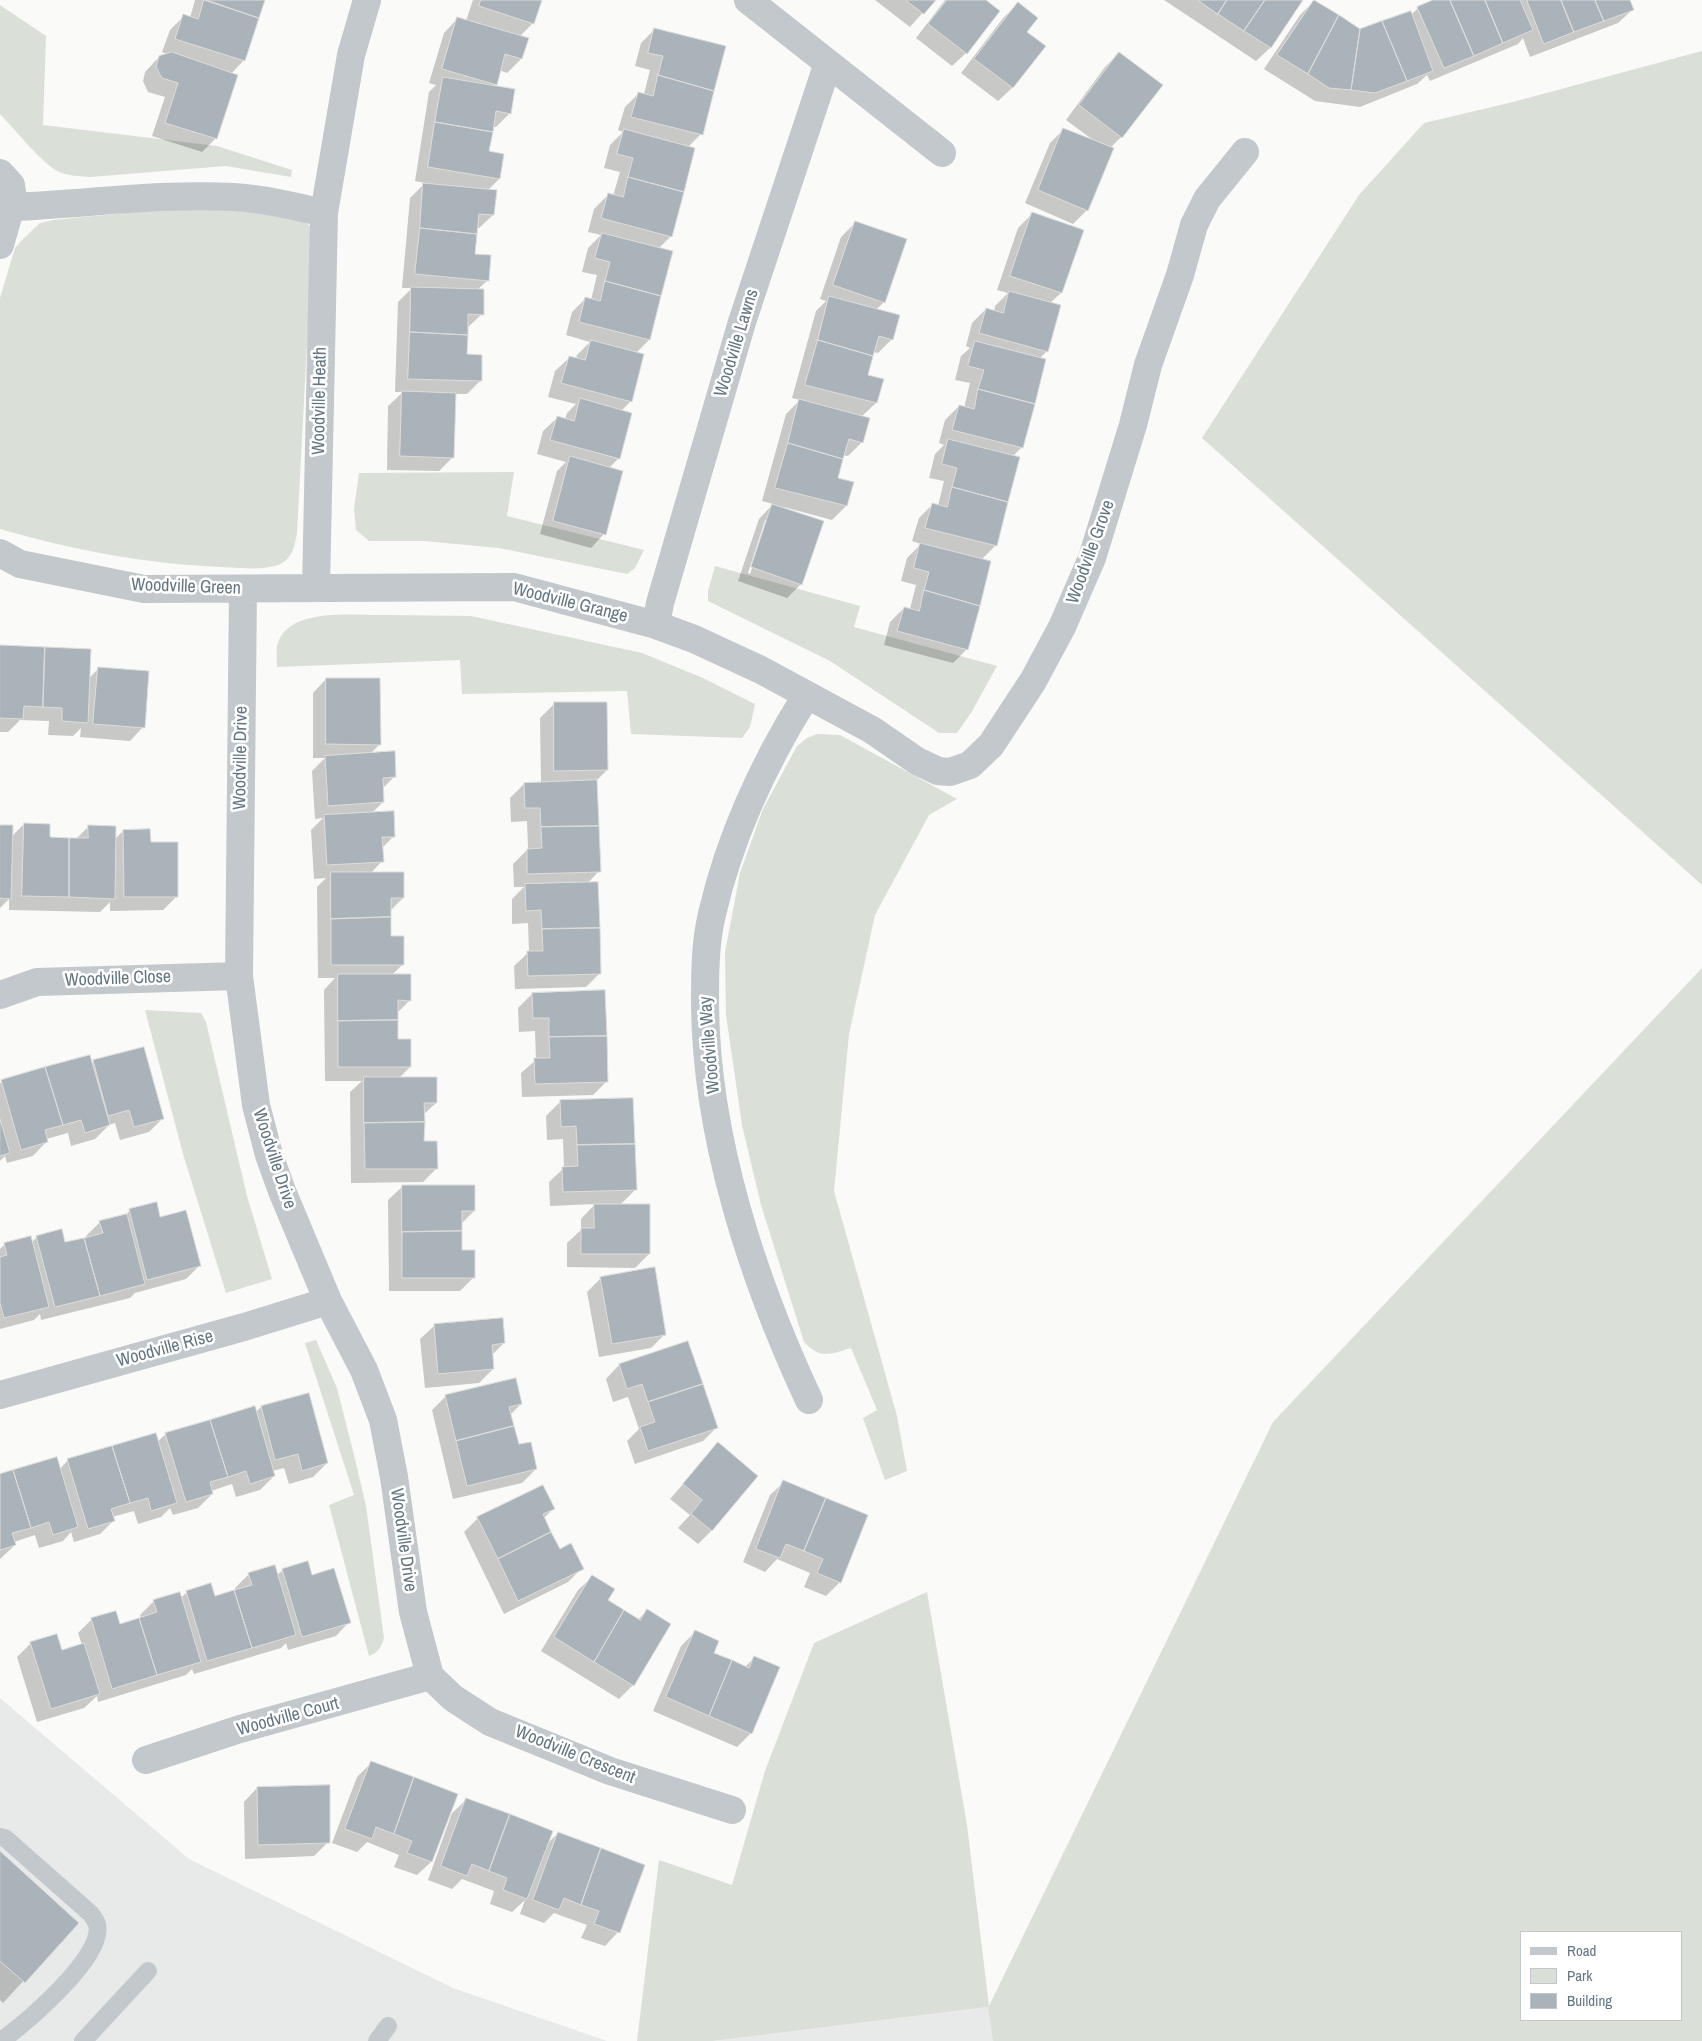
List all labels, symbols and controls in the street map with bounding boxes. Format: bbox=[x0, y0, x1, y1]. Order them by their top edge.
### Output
street label: Woodville Lawns bbox=[710, 287, 764, 399]
street label: Woodville Heath bbox=[308, 347, 332, 455]
street label: Woodville Grove bbox=[1062, 497, 1120, 607]
street label: Woodville Green bbox=[131, 574, 241, 600]
street label: Woodville Grange bbox=[510, 578, 630, 628]
street label: Woodville Drive bbox=[229, 706, 253, 810]
street label: Woodville Close bbox=[64, 966, 172, 992]
street label: Woodville Way bbox=[695, 995, 725, 1095]
street label: Woodville Drive bbox=[248, 1106, 300, 1212]
street label: Woodville Rise bbox=[114, 1326, 216, 1372]
street label: Woodville Drive bbox=[385, 1487, 421, 1593]
street label: Woodville Court bbox=[235, 1693, 341, 1741]
street label: Woodville Crescent bbox=[512, 1721, 638, 1789]
legend bbox=[1520, 1931, 1682, 2021]
text: Road bbox=[1567, 1940, 1596, 1961]
text: Park bbox=[1567, 1965, 1592, 1986]
text: Building bbox=[1567, 1990, 1612, 2011]

